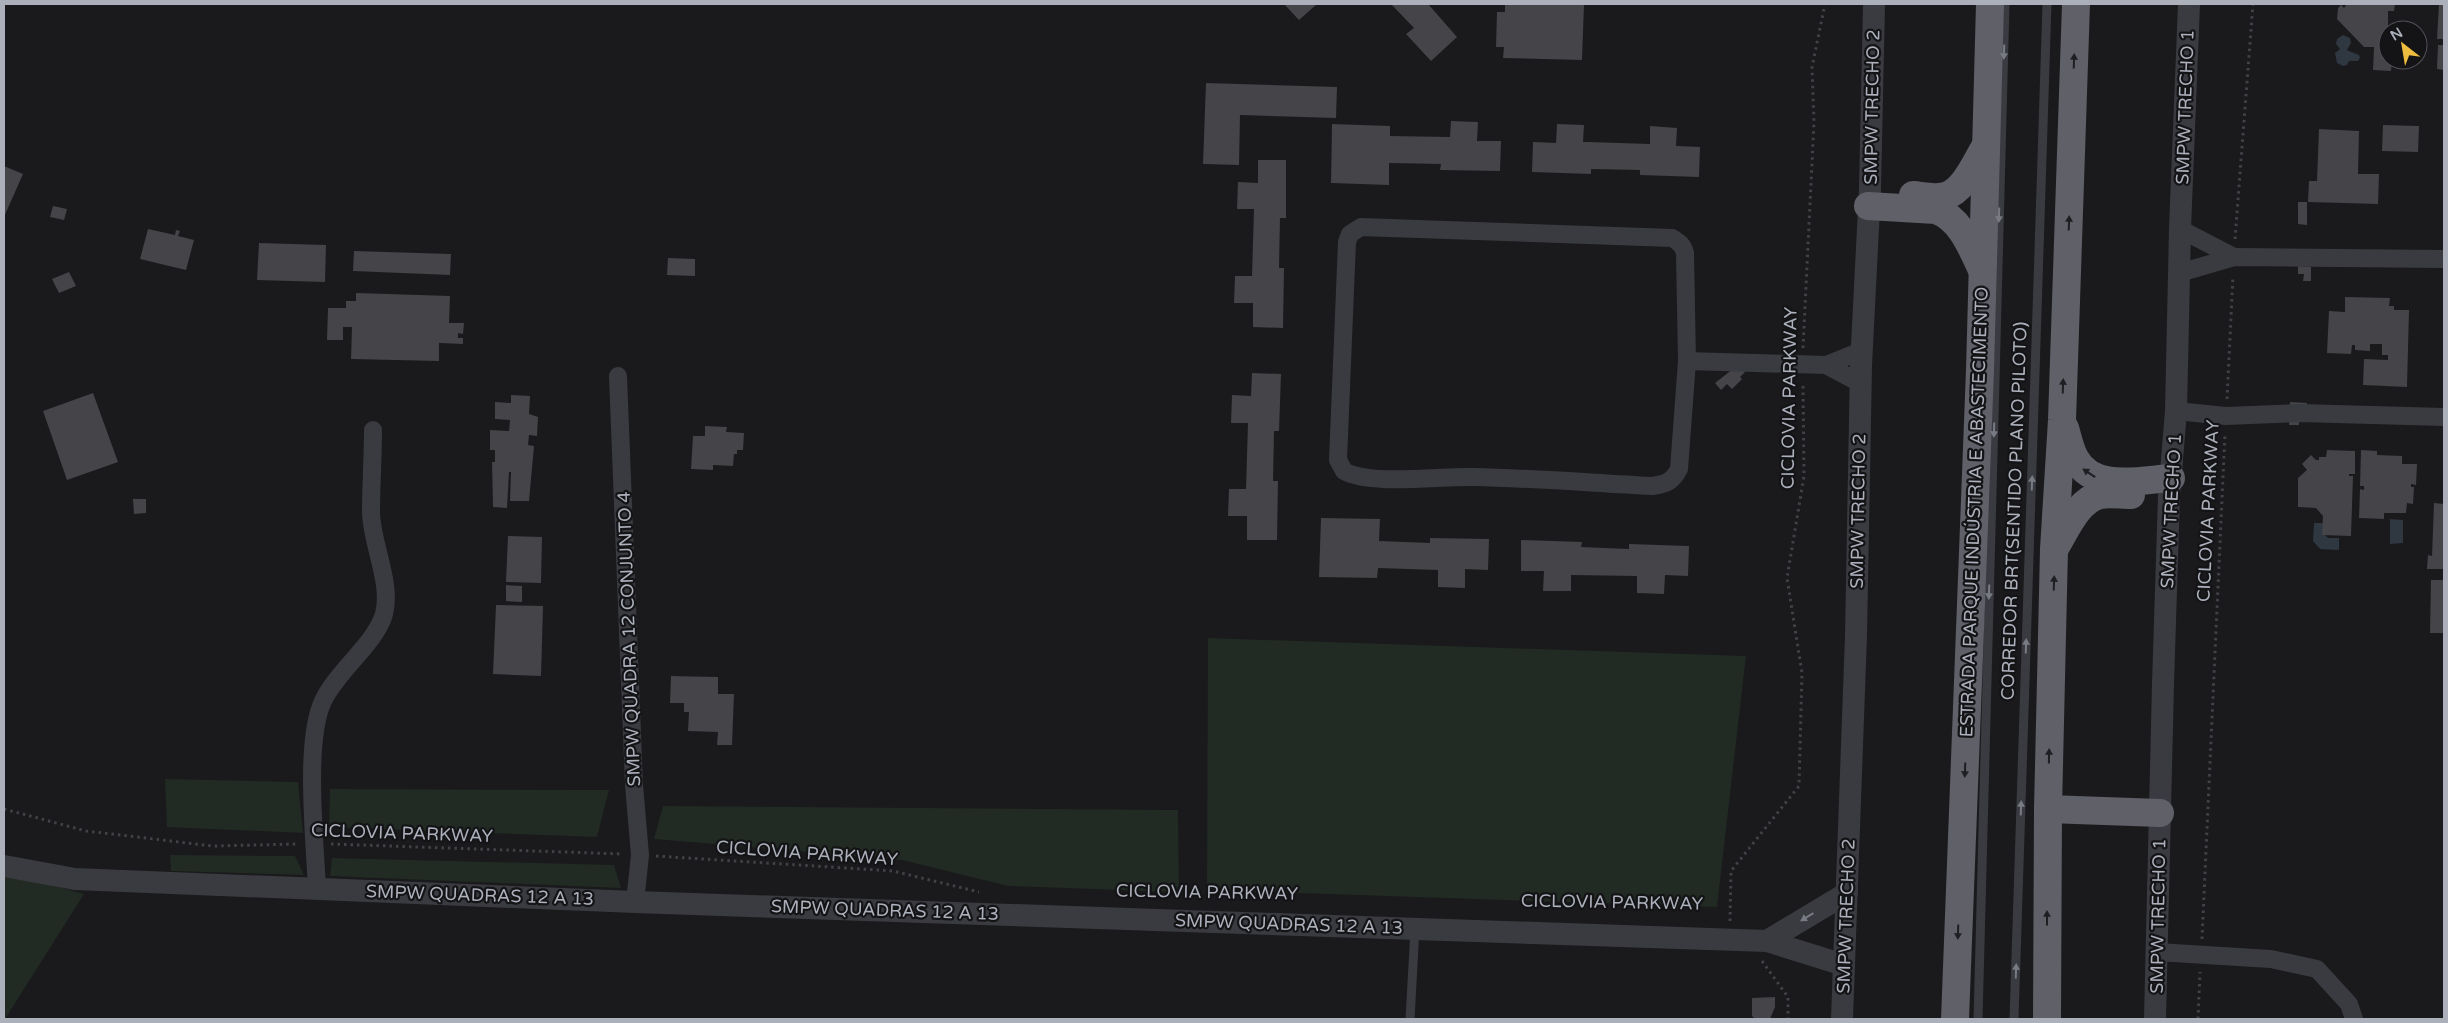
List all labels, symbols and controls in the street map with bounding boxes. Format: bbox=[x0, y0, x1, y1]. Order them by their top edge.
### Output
north arrow bbox=[2378, 20, 2428, 70]
text: N bbox=[2387, 24, 2406, 44]
street label: SMPW TRECHO 2 bbox=[1860, 29, 1884, 185]
street label: SMPW TRECHO 1 bbox=[2171, 29, 2199, 185]
one-way arrow bbox=[2000, 45, 2008, 61]
one-way arrow bbox=[2071, 53, 2079, 69]
one-way arrow bbox=[1995, 207, 2003, 223]
one-way arrow bbox=[2065, 215, 2073, 231]
street label: ESTRADA PARQUE INDÚSTRIA E ABASTECIMENTO bbox=[1955, 286, 1993, 738]
street label: CICLOVIA PARKWAY bbox=[1776, 306, 1802, 489]
street label: CORREDOR BRT(SENTIDO PLANO PILOTO) bbox=[1996, 321, 2032, 701]
one-way arrow bbox=[2060, 377, 2068, 393]
street label: CICLOVIA PARKWAY bbox=[2192, 419, 2224, 603]
one-way arrow bbox=[1989, 422, 1997, 438]
street label: SMPW TRECHO 2 bbox=[1846, 433, 1870, 589]
street label: SMPW TRECHO 1 bbox=[2156, 433, 2186, 589]
one-way arrow bbox=[2082, 468, 2096, 478]
one-way arrow bbox=[2028, 475, 2036, 491]
street label: SMPW QUADRA 12 CONJUNTO 4 bbox=[613, 491, 645, 787]
one-way arrow bbox=[2050, 575, 2058, 591]
one-way arrow bbox=[1985, 585, 1993, 601]
one-way arrow bbox=[2023, 637, 2031, 653]
one-way arrow bbox=[2045, 747, 2053, 763]
one-way arrow bbox=[1960, 762, 1968, 778]
one-way arrow bbox=[2017, 800, 2025, 816]
street label: CICLOVIA PARKWAY bbox=[311, 819, 494, 847]
street label: CICLOVIA PARKWAY bbox=[715, 836, 899, 870]
street label: SMPW TRECHO 2 bbox=[1832, 838, 1860, 994]
street label: SMPW TRECHO 1 bbox=[2146, 838, 2170, 994]
street label: CICLOVIA PARKWAY bbox=[1116, 879, 1299, 905]
street label: SMPW QUADRAS 12 A 13 bbox=[366, 880, 594, 910]
street label: CICLOVIA PARKWAY bbox=[1521, 889, 1704, 915]
street label: SMPW QUADRAS 12 A 13 bbox=[771, 895, 999, 925]
street label: SMPW QUADRAS 12 A 13 bbox=[1175, 909, 1403, 939]
one-way arrow bbox=[2044, 910, 2052, 926]
one-way arrow bbox=[1800, 912, 1813, 921]
one-way arrow bbox=[1954, 924, 1962, 940]
one-way arrow bbox=[2012, 962, 2020, 978]

